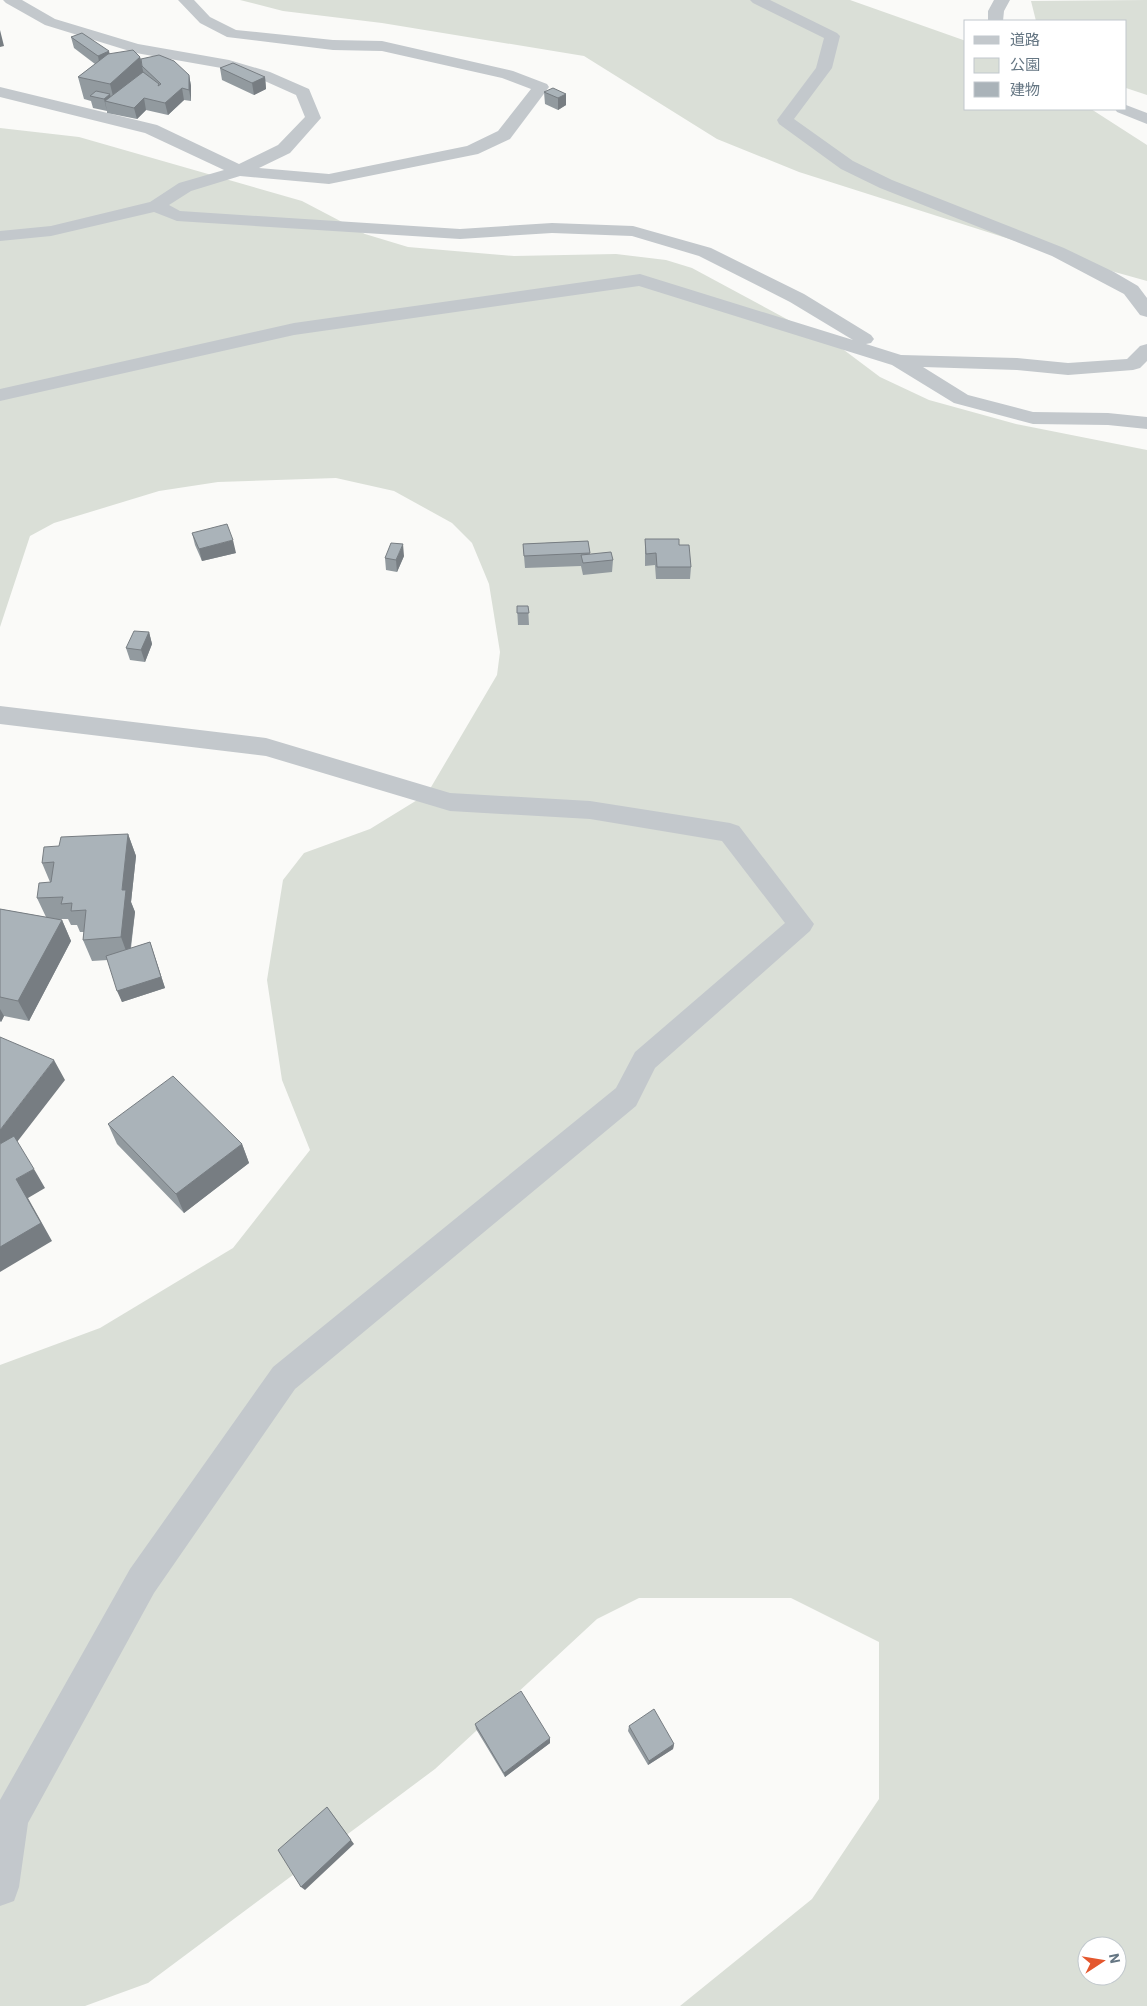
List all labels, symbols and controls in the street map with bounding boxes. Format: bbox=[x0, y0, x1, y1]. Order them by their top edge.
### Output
legend bbox=[964, 20, 1127, 110]
text: 道路 bbox=[1010, 30, 1040, 49]
text: 公園 bbox=[1010, 55, 1040, 74]
text: 建物 bbox=[1010, 80, 1040, 99]
north arrow bbox=[1077, 1936, 1127, 1986]
text: N bbox=[1105, 1951, 1125, 1965]

